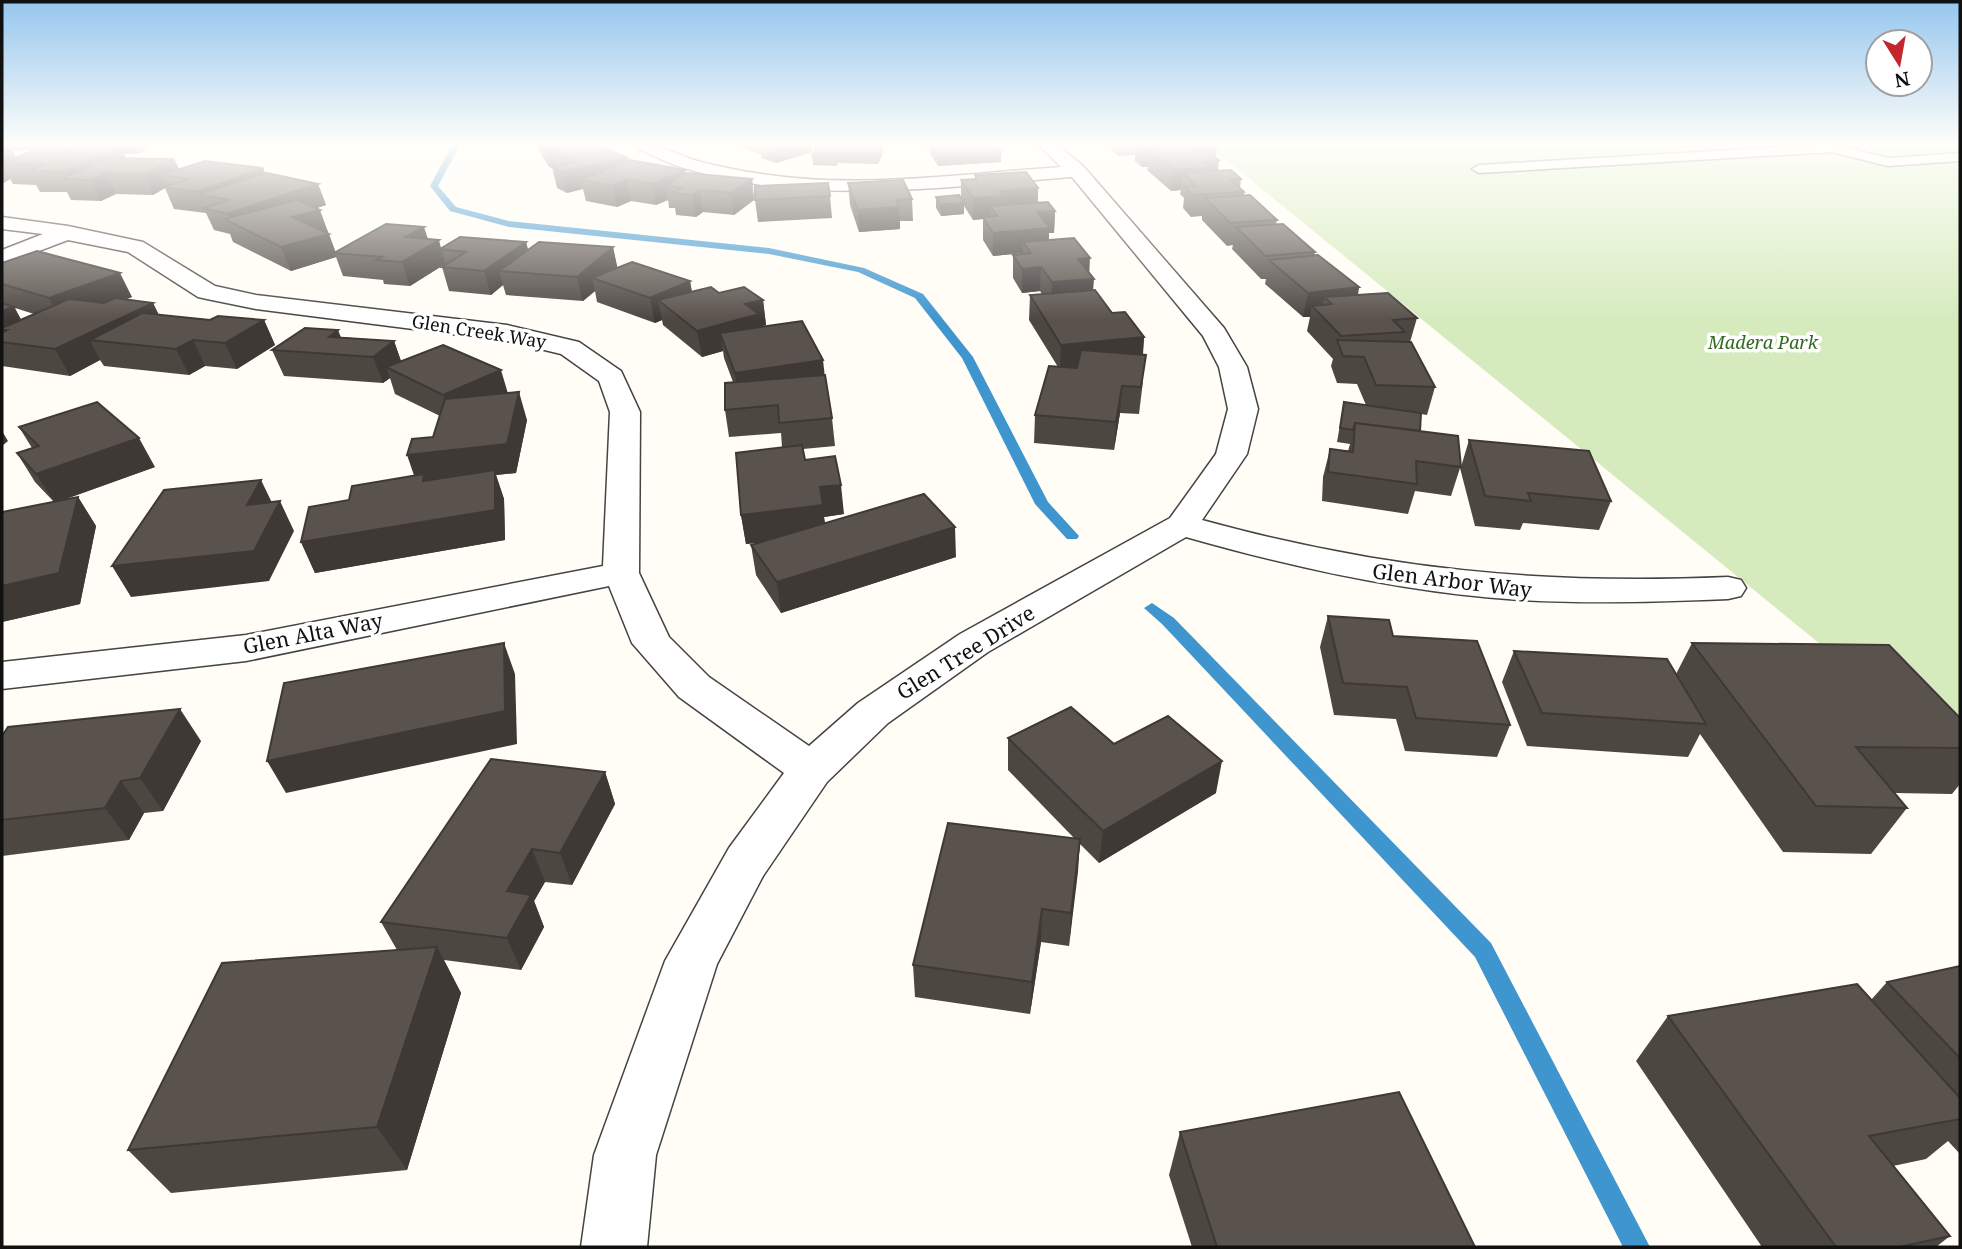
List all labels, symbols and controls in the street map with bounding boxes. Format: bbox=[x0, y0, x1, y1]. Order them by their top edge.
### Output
north arrow bbox=[1864, 28, 1934, 98]
text: N bbox=[1892, 65, 1912, 94]
street label: Glen Creek Way bbox=[410, 309, 549, 354]
park label: Madera Park bbox=[1707, 330, 1819, 354]
street label: Glen Arbor Way bbox=[1371, 556, 1534, 604]
street label: Glen Tree Drive bbox=[891, 598, 1040, 706]
street label: Glen Alta Way bbox=[241, 606, 385, 660]

